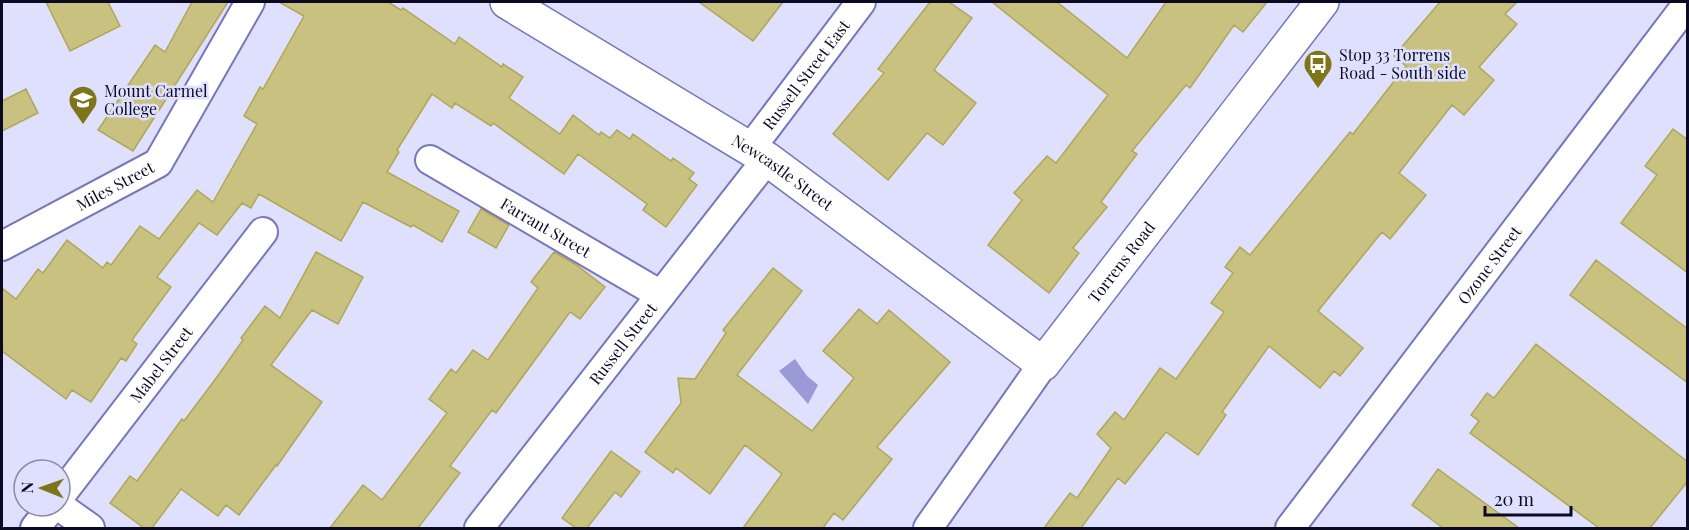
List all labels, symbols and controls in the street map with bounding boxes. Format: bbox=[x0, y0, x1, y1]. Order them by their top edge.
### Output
street label: Russell Street East bbox=[757, 15, 854, 134]
place label: Stop 33 Torrens Road - South side bbox=[1339, 44, 1466, 83]
bus stop icon: Stop 33 Torrens Road - South side bbox=[1302, 48, 1334, 90]
place label: Mount Carmel College bbox=[104, 80, 208, 119]
school or university icon: Mount Carmel College bbox=[67, 84, 99, 126]
street label: Newcastle Street bbox=[728, 129, 838, 215]
street label: Miles Street bbox=[72, 156, 158, 215]
street label: Farrant Street bbox=[497, 193, 595, 262]
street label: Torrens Road bbox=[1083, 217, 1159, 307]
street label: Ozone Street bbox=[1453, 221, 1526, 308]
street label: Russell Street bbox=[584, 298, 661, 388]
street label: Mabel Street bbox=[125, 322, 197, 406]
north arrow bbox=[12, 458, 72, 518]
scale bar bbox=[1485, 479, 1570, 517]
text: N bbox=[16, 481, 37, 494]
text: 20 m bbox=[1494, 487, 1534, 511]

